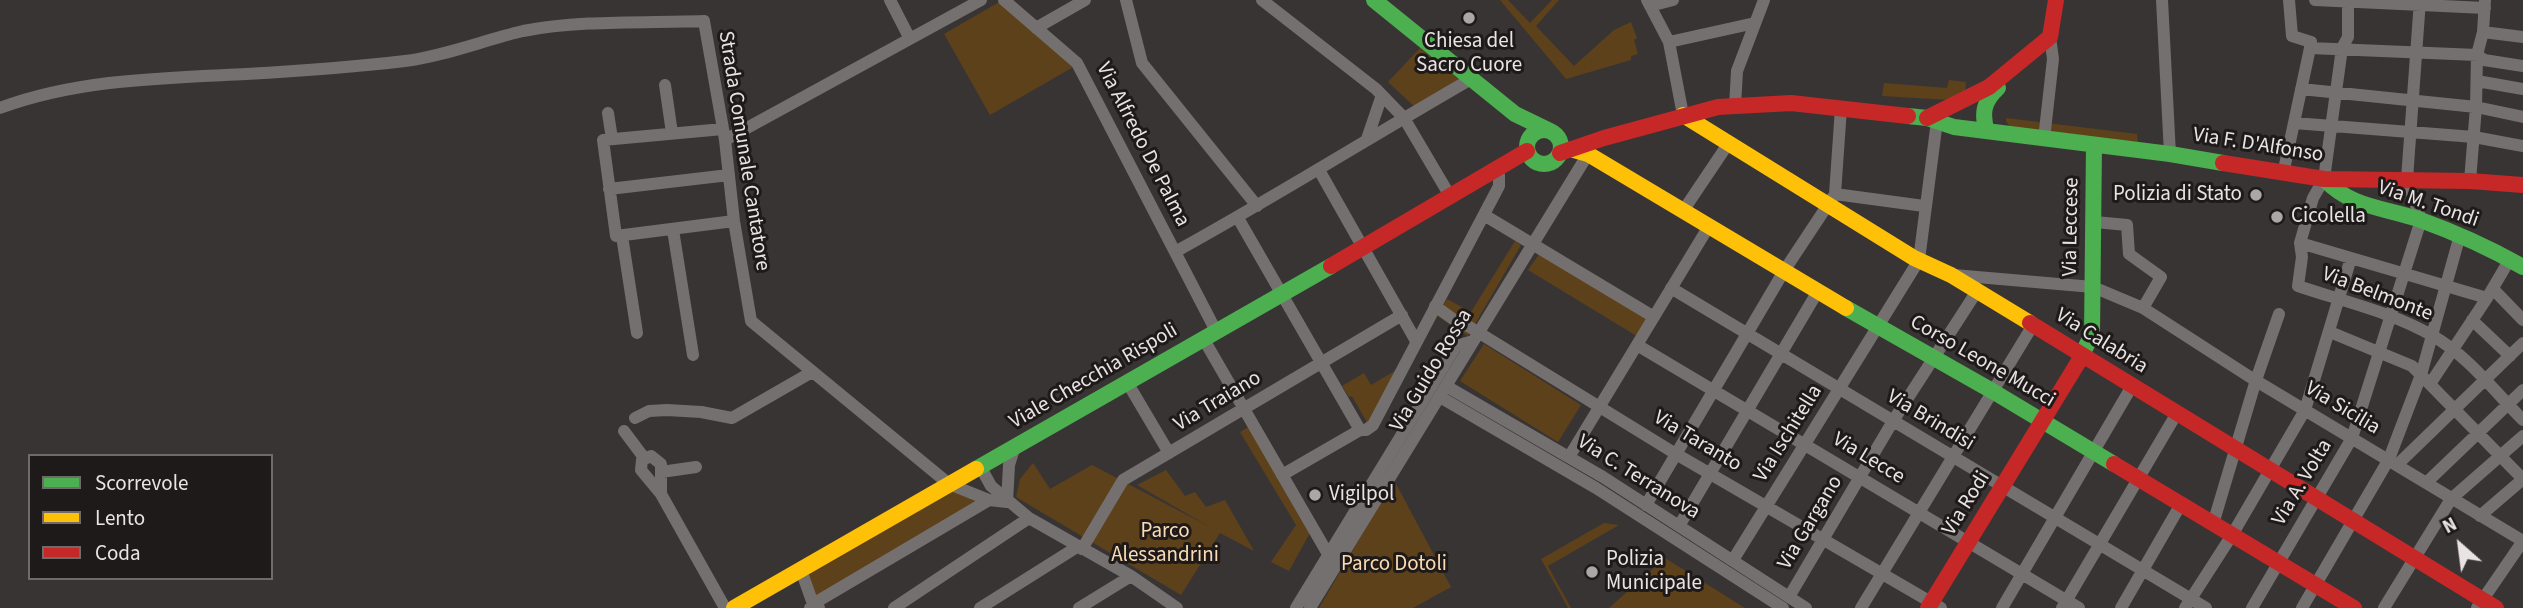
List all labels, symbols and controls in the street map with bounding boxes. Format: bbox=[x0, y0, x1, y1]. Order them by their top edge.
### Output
marker: Chiesa del Sacro Cuore bbox=[1461, 10, 1477, 26]
street label: Strada Comunale Cantatore bbox=[712, 29, 774, 273]
place label: Chiesa del Sacro Cuore bbox=[1416, 29, 1522, 79]
street label: Via Alfredo De Palma bbox=[1090, 59, 1194, 231]
street label: Via F. D'Alfonso bbox=[2191, 123, 2325, 169]
street label: Via M. Tondi bbox=[2374, 176, 2482, 234]
street label: Via Leccese bbox=[2059, 177, 2085, 277]
place label: Polizia di Stato bbox=[2113, 182, 2242, 208]
marker: Polizia di Stato bbox=[2248, 187, 2264, 203]
place label: Cicolella bbox=[2291, 204, 2366, 230]
marker: Cicolella bbox=[2269, 209, 2285, 225]
street label: Via Belmonte bbox=[2318, 262, 2436, 328]
street label: Via Calabria bbox=[2050, 304, 2152, 380]
street label: Via Guido Rossa bbox=[1385, 305, 1479, 437]
street label: Corso Leone Mucci bbox=[1905, 310, 2059, 414]
street label: Viale Checchia Rispoli bbox=[1005, 319, 1183, 435]
street label: Via Traiano bbox=[1170, 366, 1266, 438]
street label: Via Sicilia bbox=[2300, 377, 2384, 441]
street label: Via Ischitella bbox=[1749, 381, 1829, 487]
street label: Via Brindisi bbox=[1882, 385, 1978, 457]
street label: Via Taranto bbox=[1648, 406, 1746, 478]
street label: Via Lecce bbox=[1827, 428, 1909, 490]
street label: Via C. Terranova bbox=[1572, 430, 1704, 526]
street label: Via A. Volta bbox=[2267, 435, 2339, 531]
legend bbox=[28, 454, 273, 580]
street label: Via Rodi bbox=[1938, 467, 1996, 541]
text: Scorrevole bbox=[95, 468, 189, 498]
street label: Via Gargano bbox=[1773, 471, 1849, 575]
place label: Vigilpol bbox=[1329, 482, 1394, 508]
marker: Vigilpol bbox=[1307, 487, 1323, 503]
text: Lento bbox=[95, 503, 145, 533]
north arrow bbox=[2425, 510, 2495, 580]
text: N bbox=[2438, 511, 2462, 541]
park label: Parco Alessandrini bbox=[1111, 519, 1219, 569]
text: Coda bbox=[95, 538, 141, 568]
place label: Polizia Municipale bbox=[1606, 547, 1702, 597]
park label: Parco Dotoli bbox=[1341, 552, 1447, 578]
marker: Polizia Municipale bbox=[1584, 564, 1600, 580]

